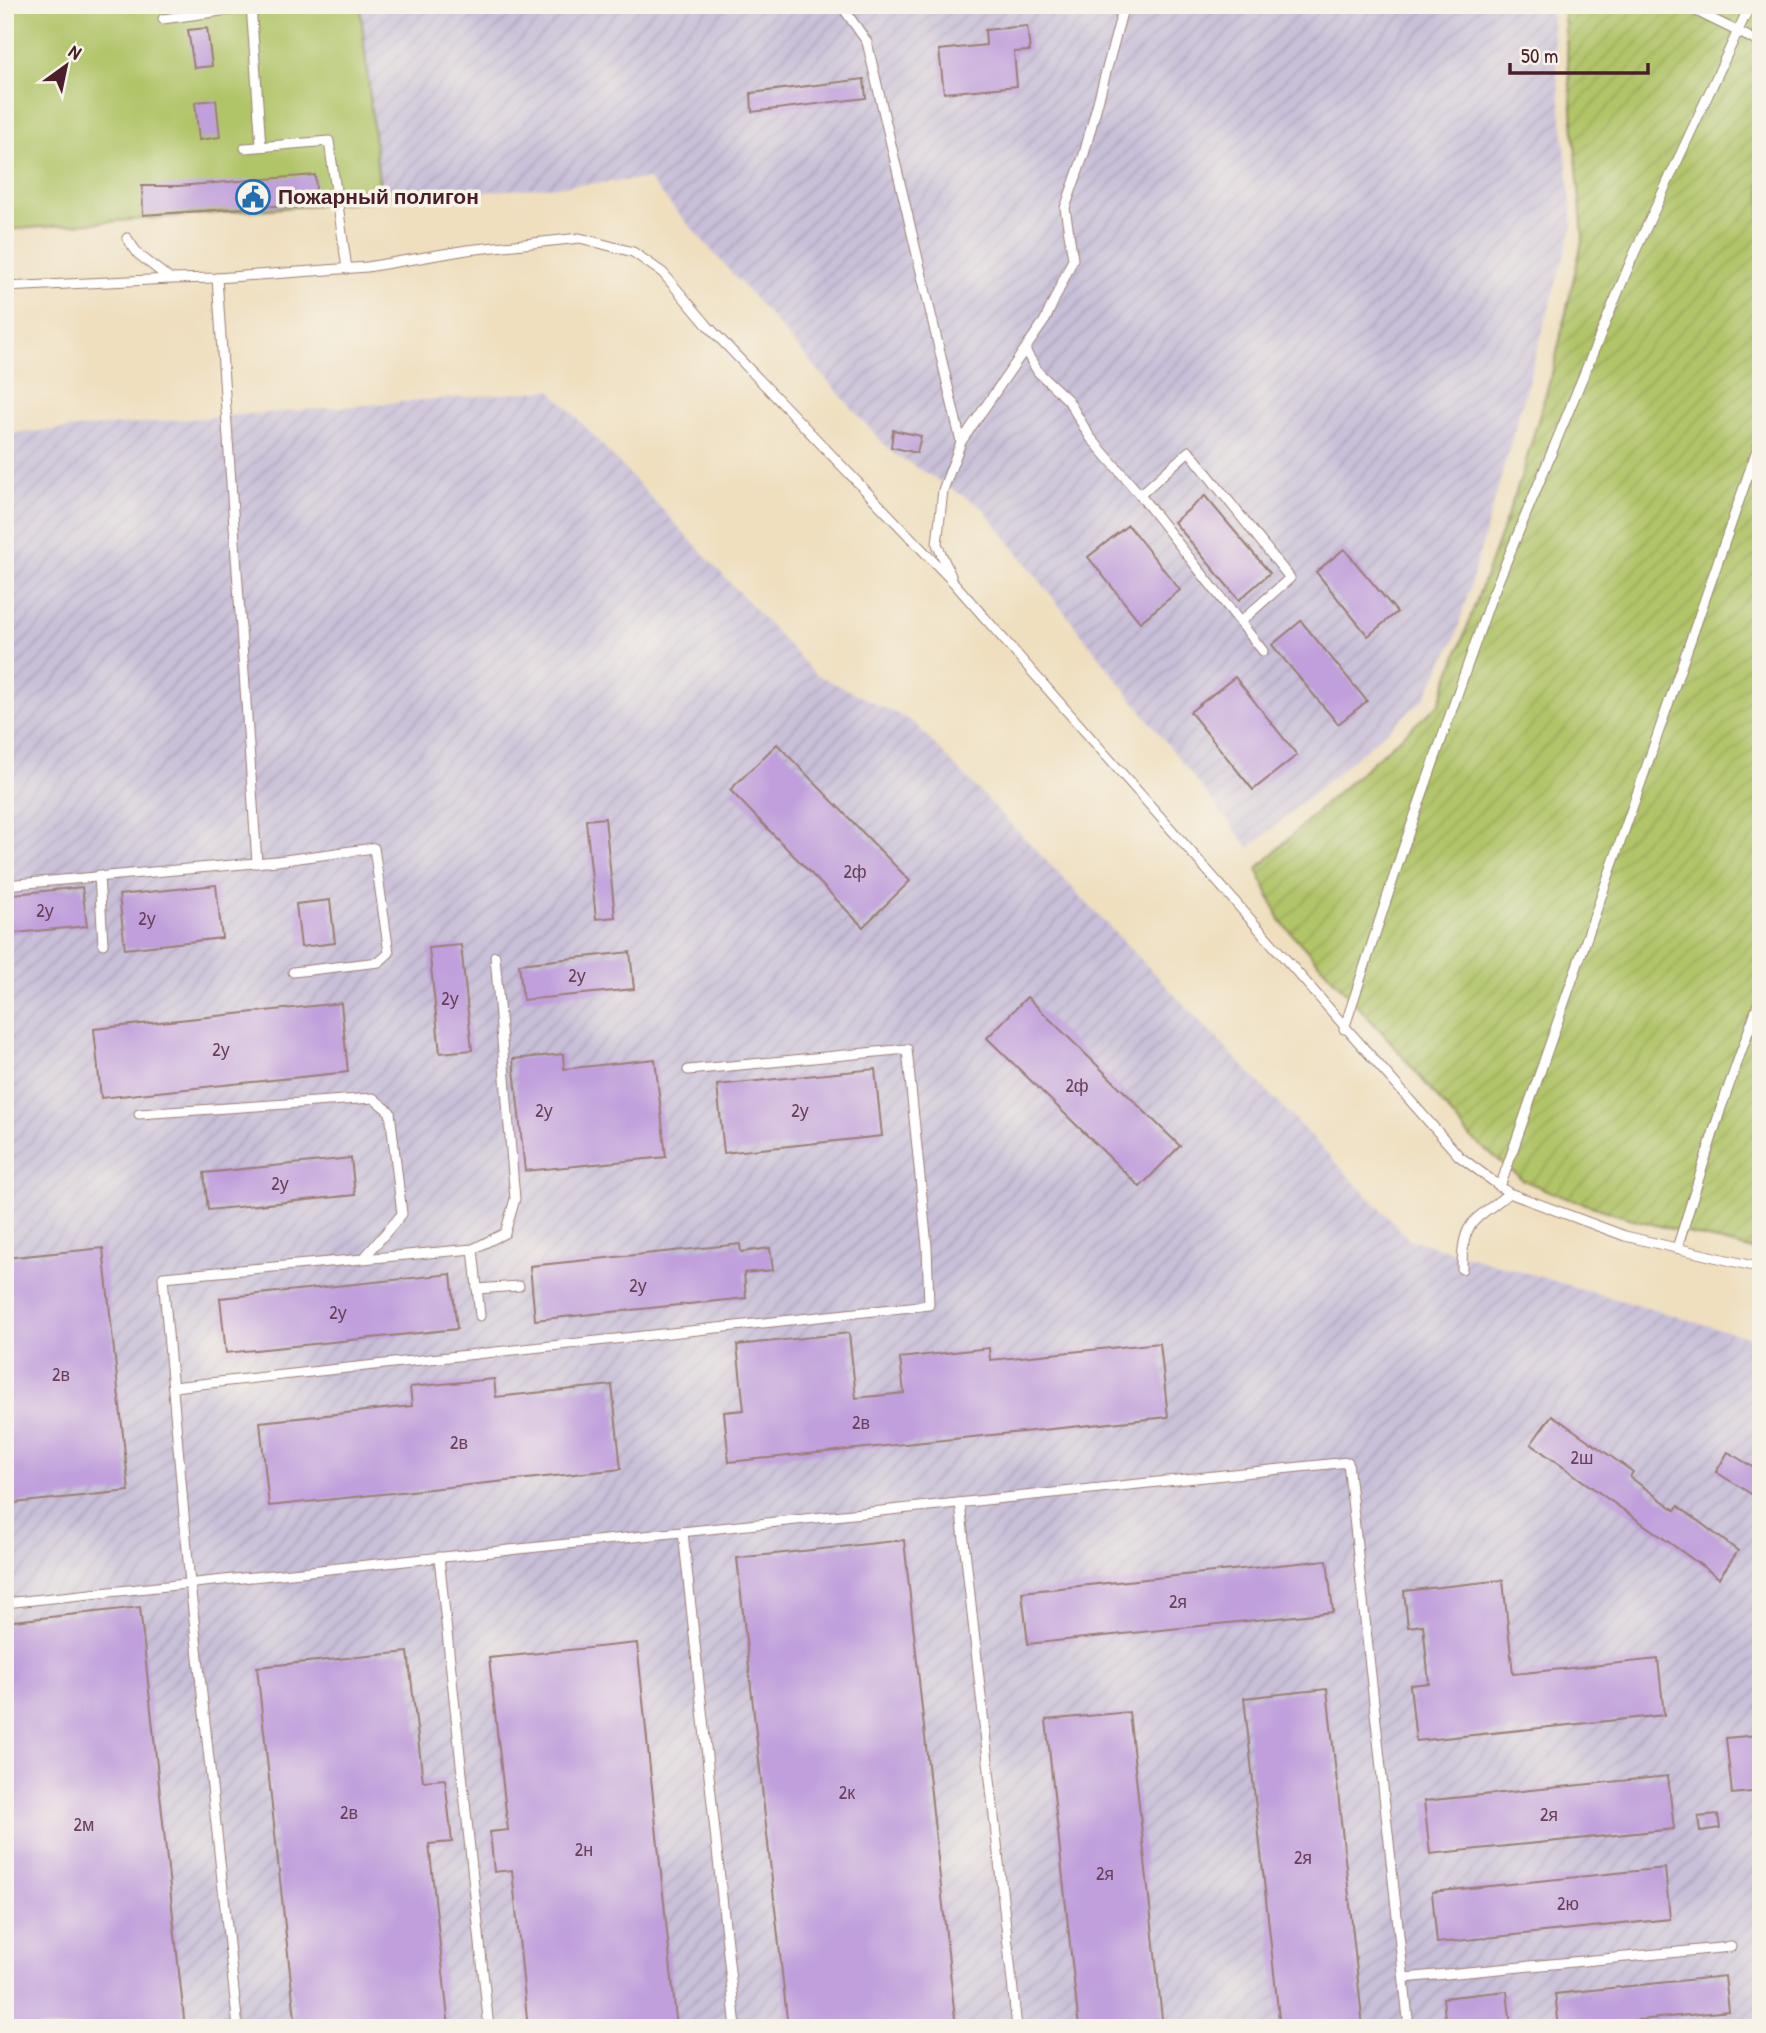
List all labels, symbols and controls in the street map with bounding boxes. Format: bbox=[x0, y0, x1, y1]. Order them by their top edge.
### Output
north arrow bbox=[32, 32, 102, 102]
scale bar bbox=[1510, 32, 1649, 76]
text: N bbox=[64, 38, 87, 65]
text: 50 m bbox=[1521, 41, 1558, 70]
public building icon: Пожарный полигон bbox=[234, 178, 272, 216]
place label: Пожарный полигон bbox=[278, 182, 479, 211]
house number: 2ф bbox=[843, 859, 867, 884]
house number: 2у bbox=[36, 898, 54, 923]
house number: 2у bbox=[138, 906, 156, 931]
house number: 2у bbox=[568, 963, 586, 988]
house number: 2у bbox=[441, 986, 459, 1011]
house number: 2у bbox=[212, 1037, 230, 1062]
house number: 2ф bbox=[1065, 1073, 1089, 1098]
house number: 2у bbox=[535, 1098, 553, 1123]
house number: 2у bbox=[791, 1098, 809, 1123]
house number: 2у bbox=[271, 1171, 289, 1196]
house number: 2у bbox=[629, 1273, 647, 1298]
house number: 2у bbox=[329, 1300, 347, 1325]
house number: 2в bbox=[52, 1362, 70, 1387]
house number: 2в bbox=[852, 1410, 870, 1435]
house number: 2в bbox=[450, 1430, 468, 1455]
house number: 2ш bbox=[1571, 1445, 1593, 1470]
house number: 2я bbox=[1169, 1589, 1187, 1614]
house number: 2к bbox=[839, 1780, 855, 1805]
house number: 2в bbox=[340, 1800, 358, 1825]
house number: 2я bbox=[1540, 1802, 1558, 1827]
house number: 2м bbox=[74, 1812, 94, 1837]
house number: 2н bbox=[575, 1837, 593, 1862]
house number: 2я bbox=[1294, 1845, 1312, 1870]
house number: 2я bbox=[1096, 1861, 1114, 1886]
house number: 2ю bbox=[1557, 1891, 1579, 1916]

